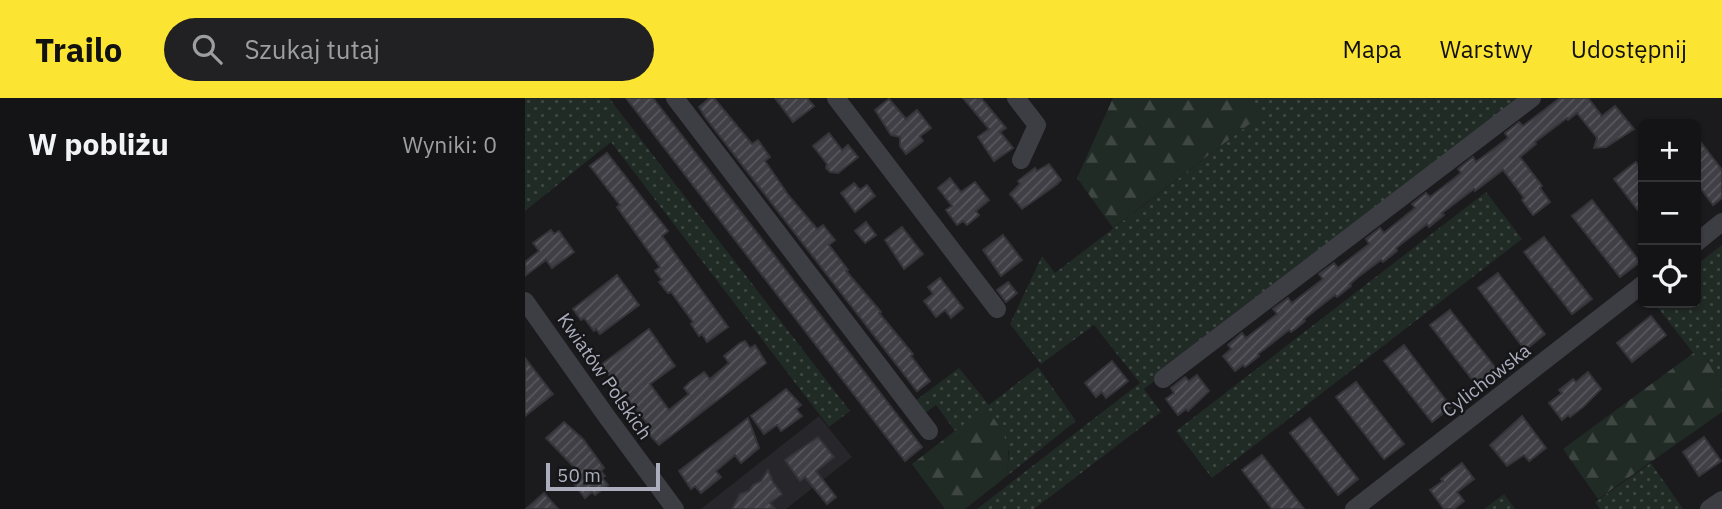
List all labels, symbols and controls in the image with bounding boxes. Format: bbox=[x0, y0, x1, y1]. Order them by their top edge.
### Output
search box bbox=[164, 18, 654, 81]
text: Trailo bbox=[35, 28, 122, 71]
icon: search bbox=[188, 30, 226, 68]
text: Szukaj tutaj bbox=[244, 32, 380, 66]
text: Mapa bbox=[1343, 33, 1402, 65]
text: Warstwy bbox=[1440, 33, 1533, 65]
text: Udostępnij bbox=[1571, 33, 1687, 65]
map controls bbox=[1638, 119, 1701, 308]
button: + bbox=[1638, 119, 1701, 182]
text: W pobliżu bbox=[28, 124, 169, 163]
text: Wyniki: 0 bbox=[402, 129, 497, 159]
button: − bbox=[1638, 182, 1701, 245]
button: locate bbox=[1638, 245, 1701, 308]
street label: Kwiatów Polskich bbox=[552, 308, 658, 444]
street label: Cylichowska bbox=[1437, 338, 1535, 422]
scale bar bbox=[546, 460, 660, 492]
text: 50 m bbox=[557, 463, 601, 487]

